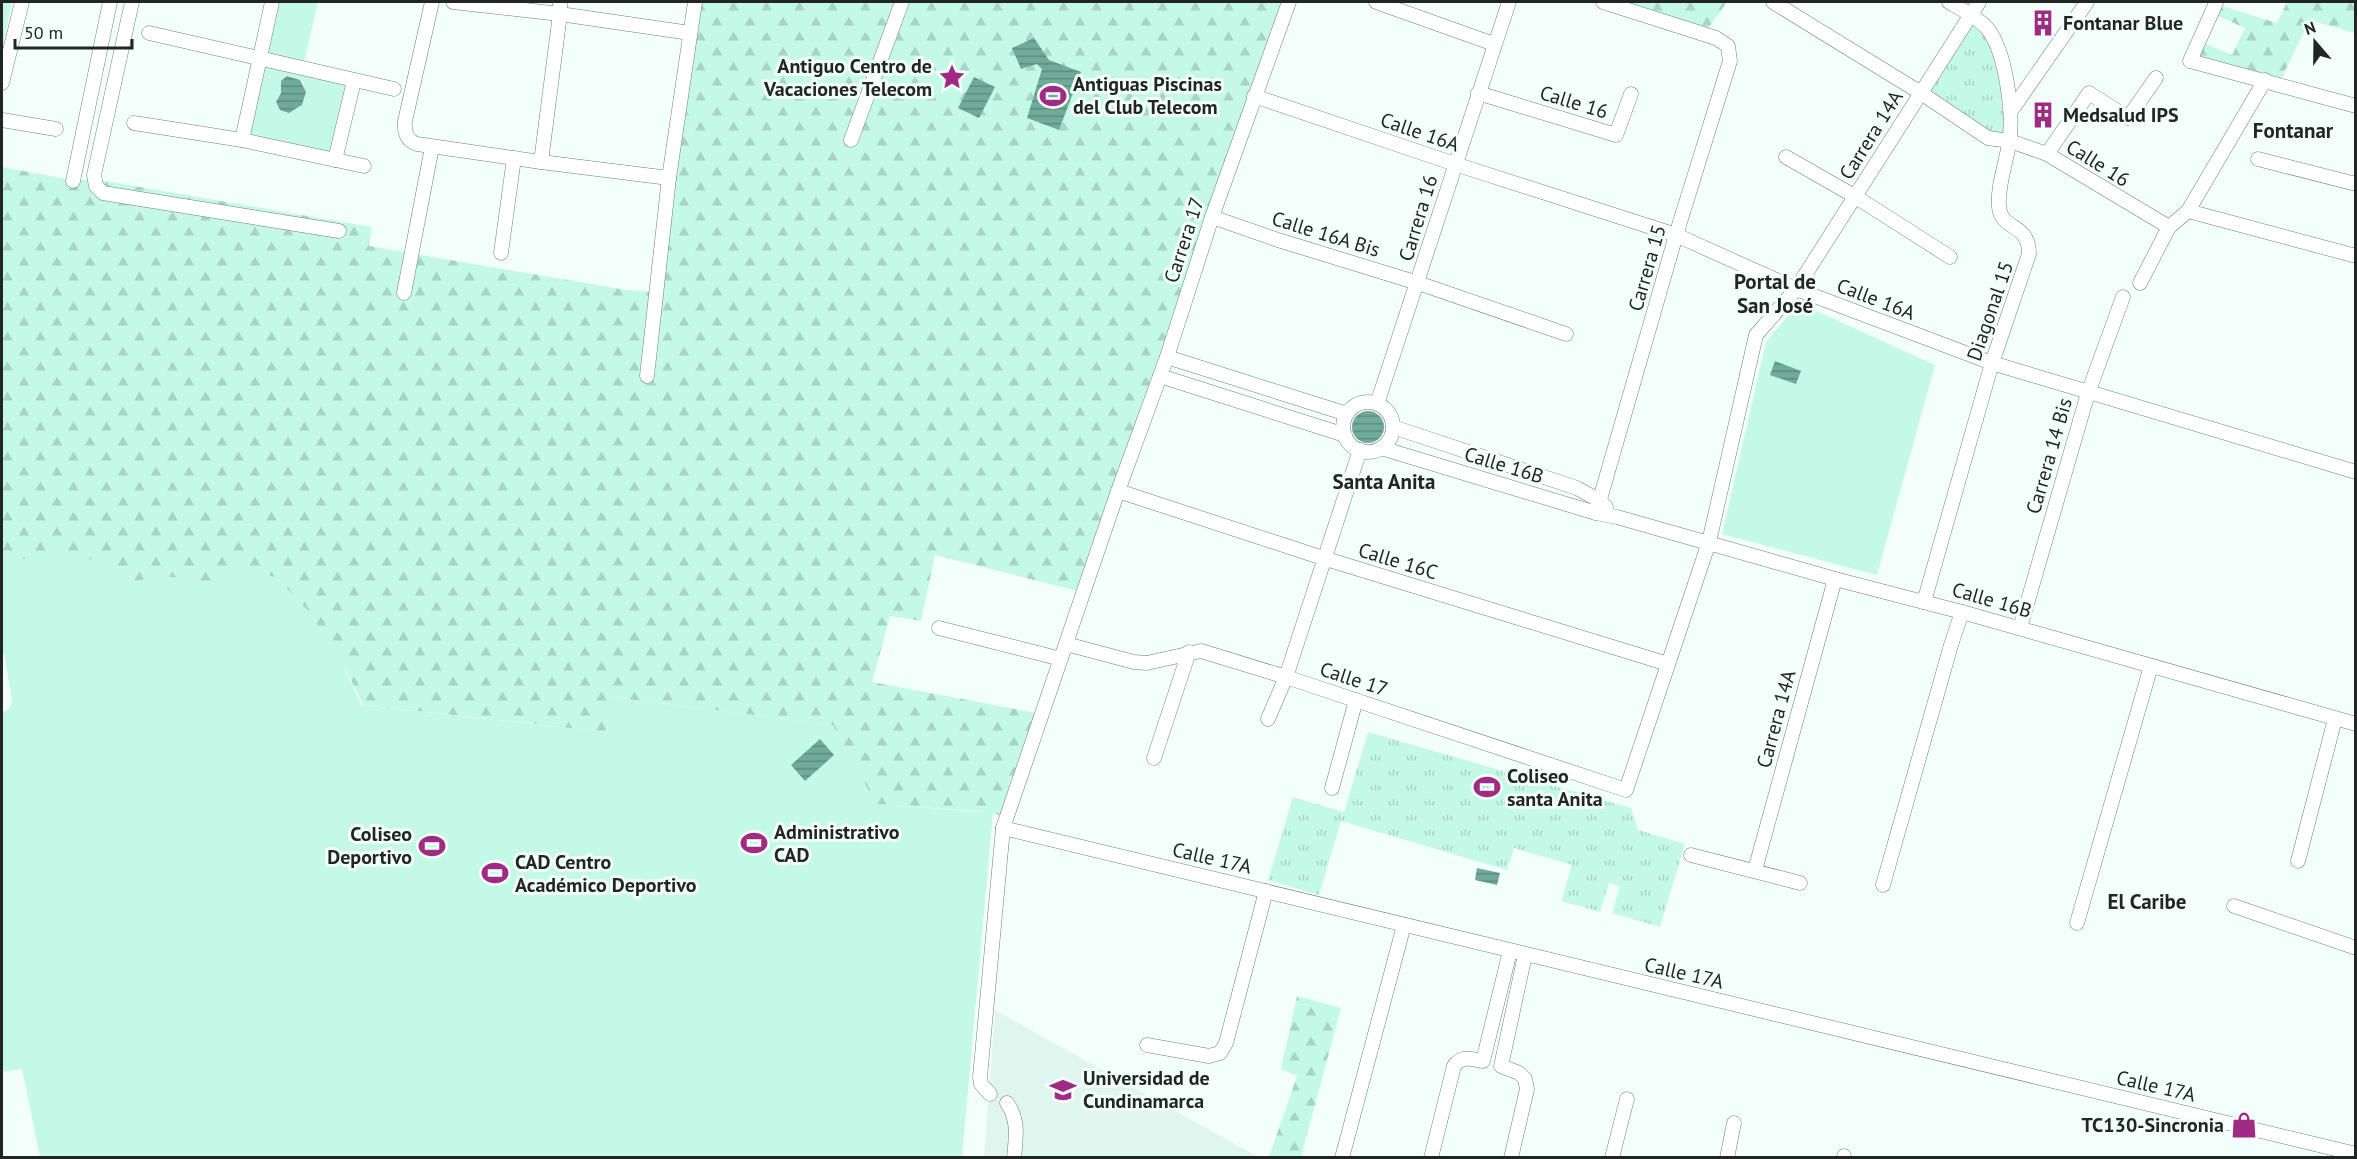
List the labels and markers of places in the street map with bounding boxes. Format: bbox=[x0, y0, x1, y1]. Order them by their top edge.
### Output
building icon: Fontanar Blue bbox=[2028, 8, 2058, 38]
place label: Fontanar Blue bbox=[2063, 10, 2183, 36]
place label: Antiguo Centro de Vacaciones Telecom bbox=[763, 53, 932, 102]
place icon: Antiguo Centro de Vacaciones Telecom bbox=[937, 62, 967, 92]
place label: Antiguas Piscinas del Club Telecom bbox=[1073, 71, 1222, 120]
sports icon: Antiguas Piscinas del Club Telecom bbox=[1038, 81, 1068, 111]
building icon: Medsalud IPS bbox=[2028, 100, 2058, 130]
place label: Medsalud IPS bbox=[2063, 102, 2179, 128]
place label: Coliseo santa Anita bbox=[1507, 763, 1603, 812]
sports icon: Coliseo santa Anita bbox=[1472, 772, 1502, 802]
place label: Administrativo CAD bbox=[774, 819, 900, 868]
place label: Coliseo Deportivo bbox=[327, 821, 412, 870]
sports icon: Administrativo CAD bbox=[739, 828, 769, 858]
sports icon: Coliseo Deportivo bbox=[417, 831, 447, 861]
place label: CAD Centro Académico Deportivo bbox=[515, 849, 697, 898]
sports icon: CAD Centro Académico Deportivo bbox=[480, 858, 510, 888]
place label: Universidad de Cundinamarca bbox=[1083, 1065, 1210, 1114]
school or university icon: Universidad de Cundinamarca bbox=[1048, 1075, 1078, 1105]
shop icon: TC130-Sincronia bbox=[2229, 1110, 2259, 1140]
place label: TC130-Sincronia bbox=[2082, 1112, 2224, 1138]

